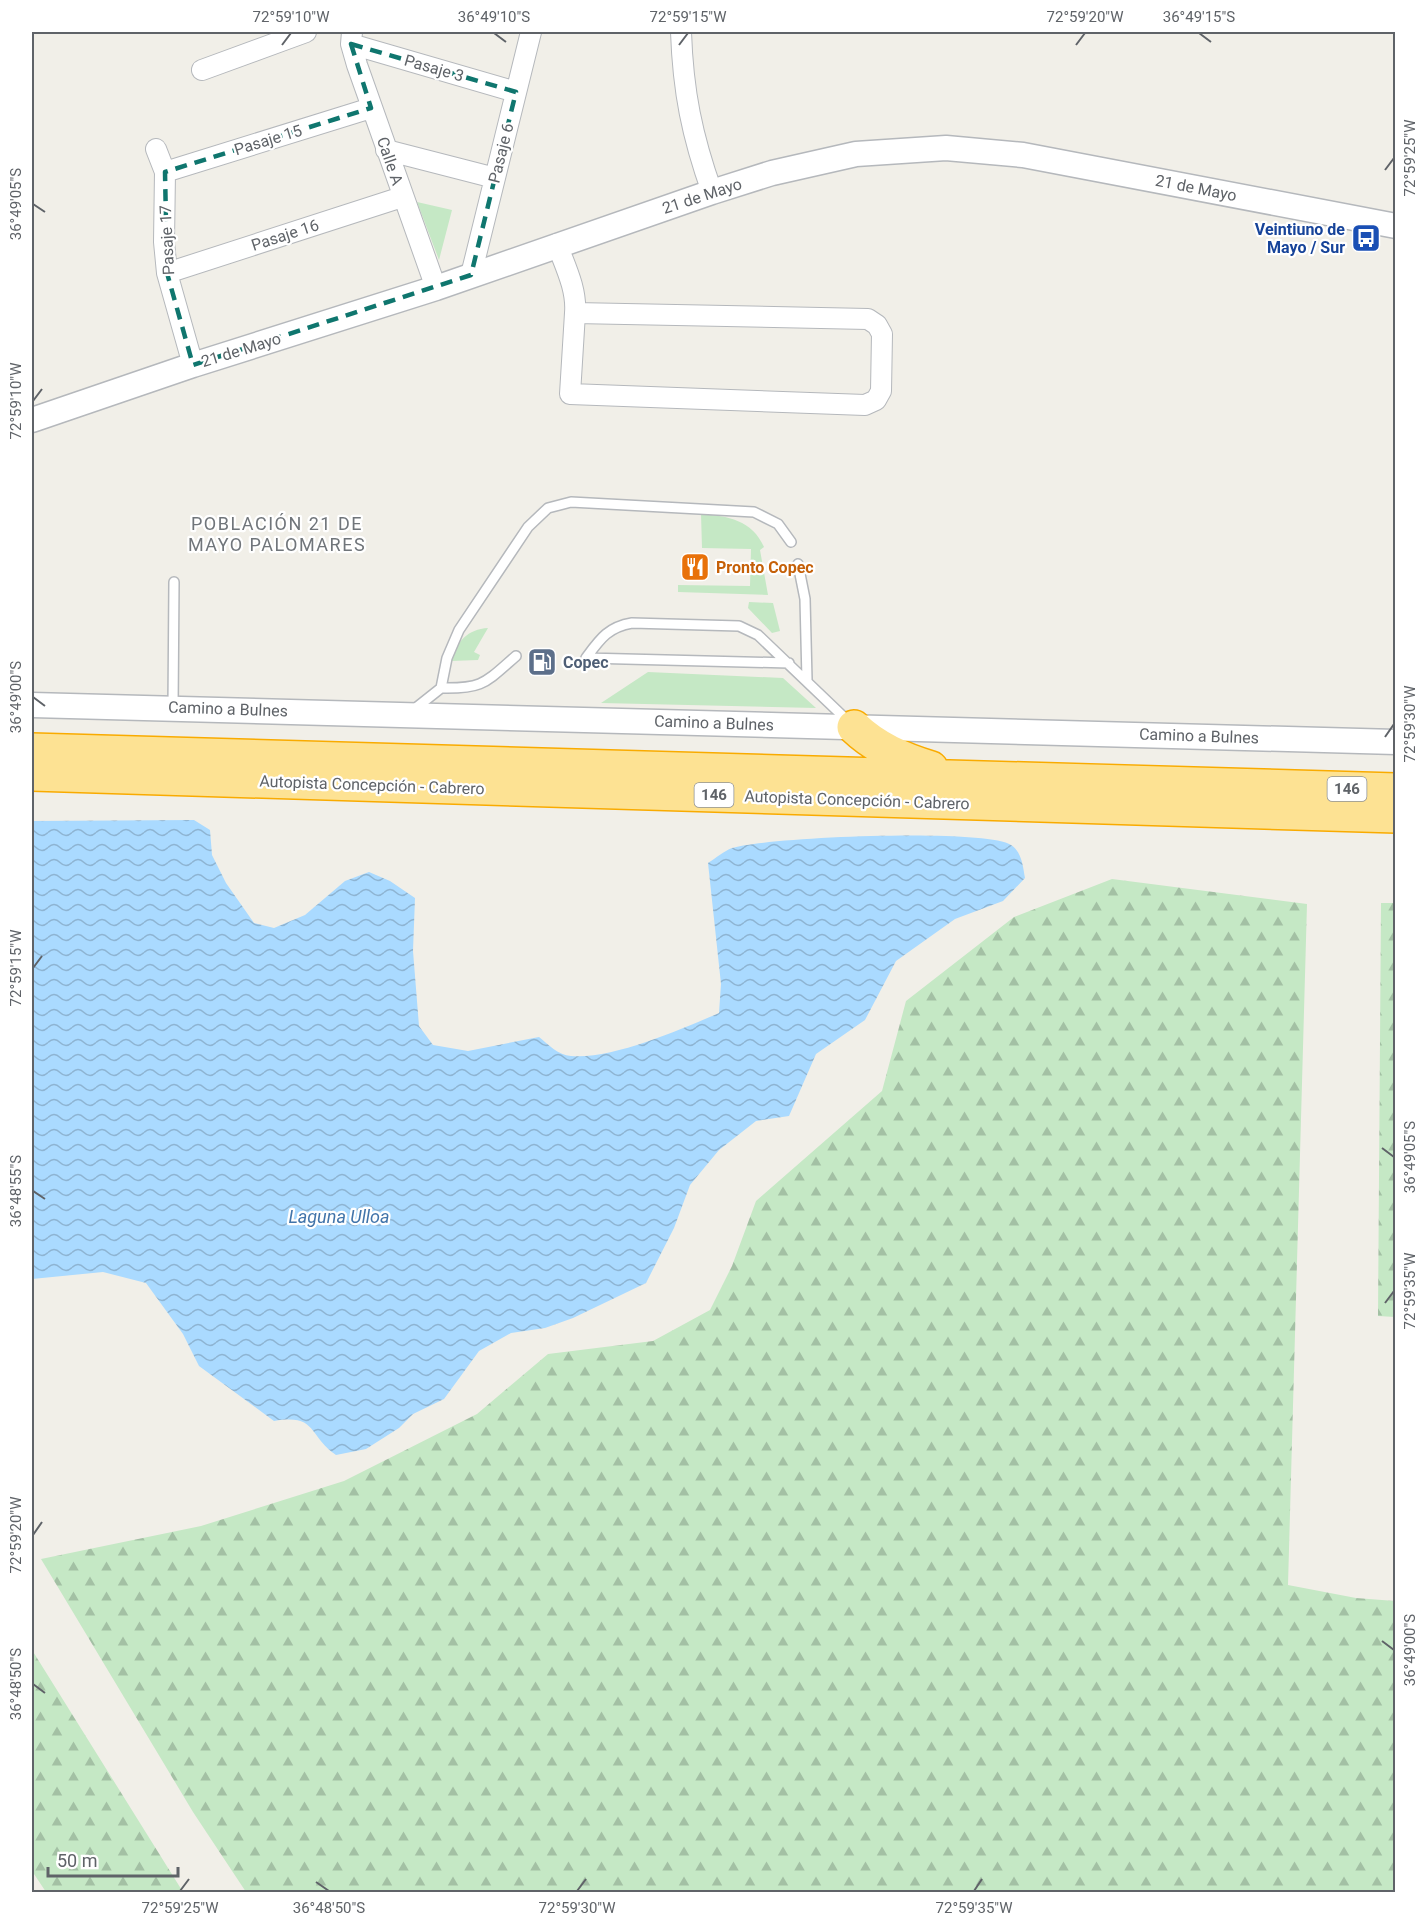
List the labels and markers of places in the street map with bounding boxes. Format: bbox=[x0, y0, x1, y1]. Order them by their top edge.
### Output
place label: Veintiuno de Mayo / Sur bbox=[1255, 220, 1345, 257]
bus stop icon: Veintiuno de Mayo / Sur bbox=[1350, 222, 1382, 254]
restaurant icon: Pronto Copec bbox=[679, 551, 711, 583]
place label: Pronto Copec bbox=[716, 558, 814, 577]
fuel station icon: Copec bbox=[526, 646, 558, 678]
place label: Copec bbox=[563, 653, 608, 672]

